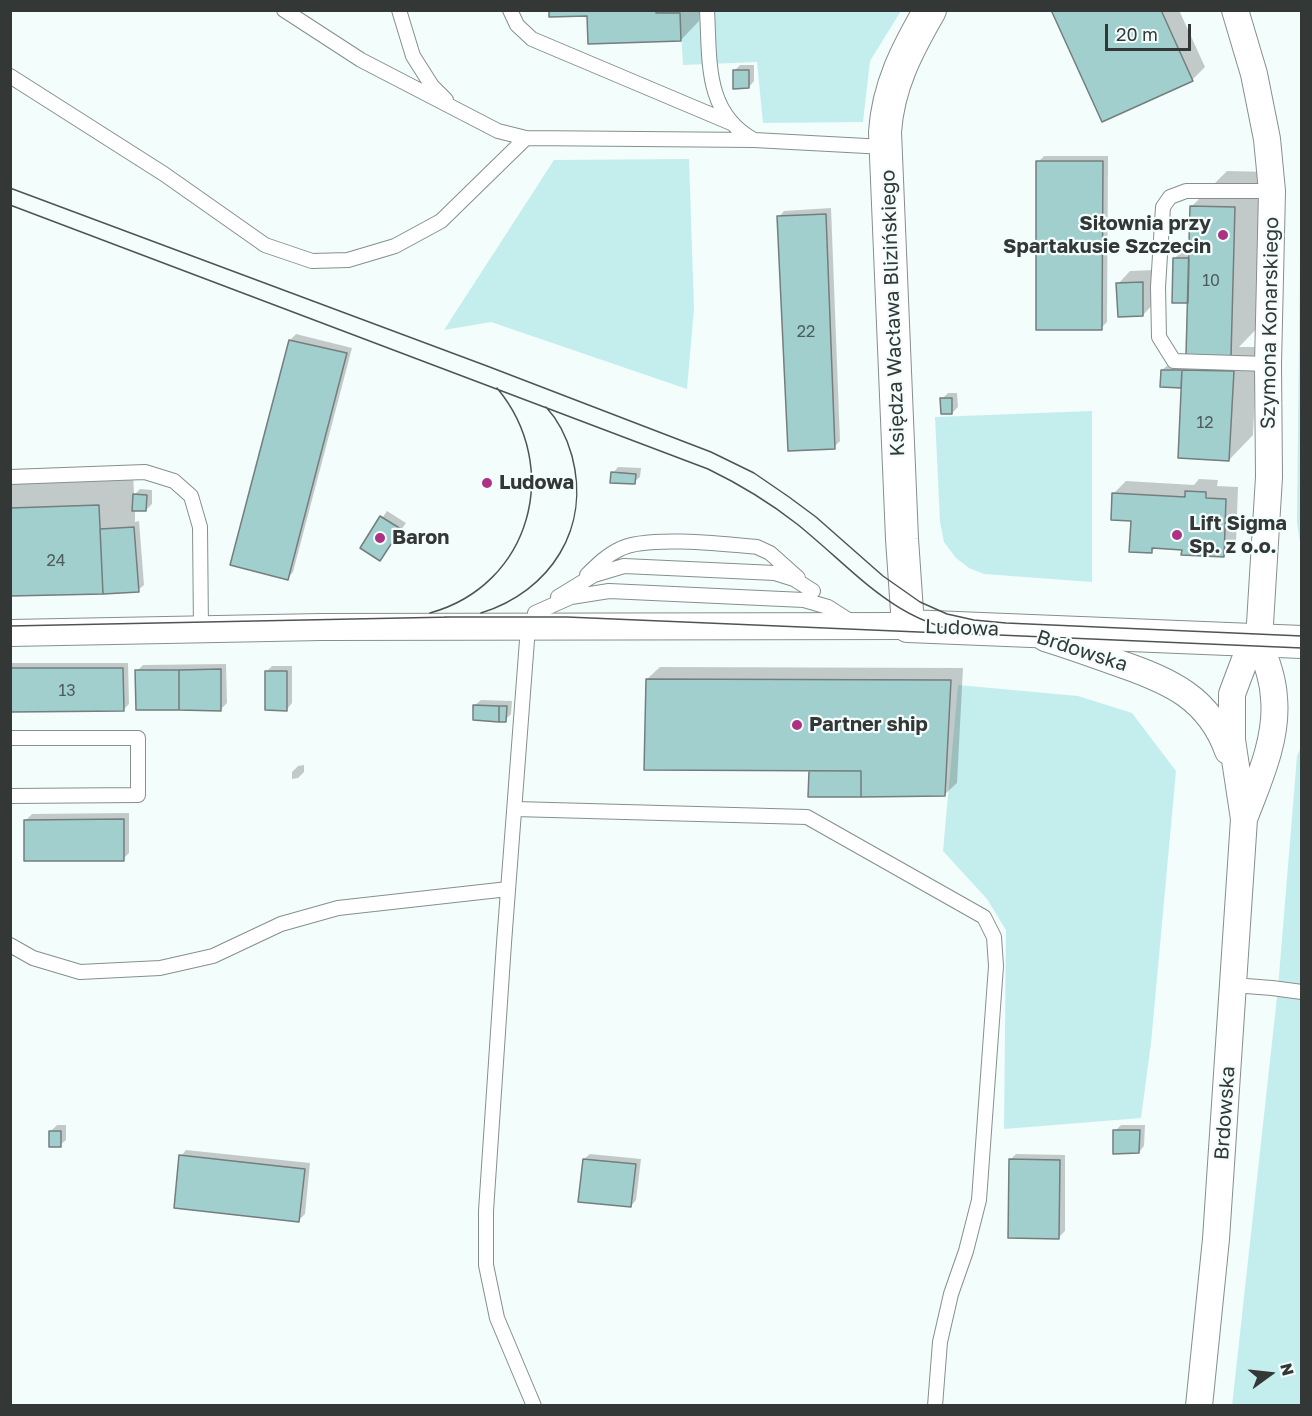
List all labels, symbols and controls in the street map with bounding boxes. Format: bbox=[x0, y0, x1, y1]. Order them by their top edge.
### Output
scale bar bbox=[1108, 12, 1194, 50]
text: 20 m bbox=[1116, 23, 1158, 45]
street label: Księdza Wacława Blizińskiego bbox=[876, 169, 910, 457]
place label: Siłownia przy Spartakusie Szczecin bbox=[1003, 212, 1211, 259]
street label: Szymona Konarskiego bbox=[1256, 217, 1284, 429]
marker: Siłownia przy Spartakusie Szczecin bbox=[1216, 228, 1230, 242]
house number: 10 bbox=[1202, 271, 1220, 291]
house number: 22 bbox=[797, 322, 815, 342]
house number: 12 bbox=[1196, 413, 1214, 433]
place label: Ludowa bbox=[499, 471, 574, 495]
marker: Ludowa bbox=[480, 476, 494, 490]
place label: Lift Sigma Sp. z o.o. bbox=[1189, 512, 1287, 559]
place label: Baron bbox=[392, 526, 449, 550]
marker: Lift Sigma Sp. z o.o. bbox=[1170, 528, 1184, 542]
marker: Baron bbox=[373, 531, 387, 545]
house number: 24 bbox=[46, 551, 66, 571]
street label: Ludowa bbox=[924, 615, 1000, 641]
street label: Brdowska bbox=[1033, 625, 1131, 677]
house number: 13 bbox=[58, 681, 76, 701]
place label: Partner ship bbox=[809, 713, 928, 737]
marker: Partner ship bbox=[790, 718, 804, 732]
street label: Brdowska bbox=[1210, 1065, 1240, 1161]
north arrow bbox=[1240, 1344, 1300, 1404]
text: N bbox=[1276, 1361, 1299, 1378]

